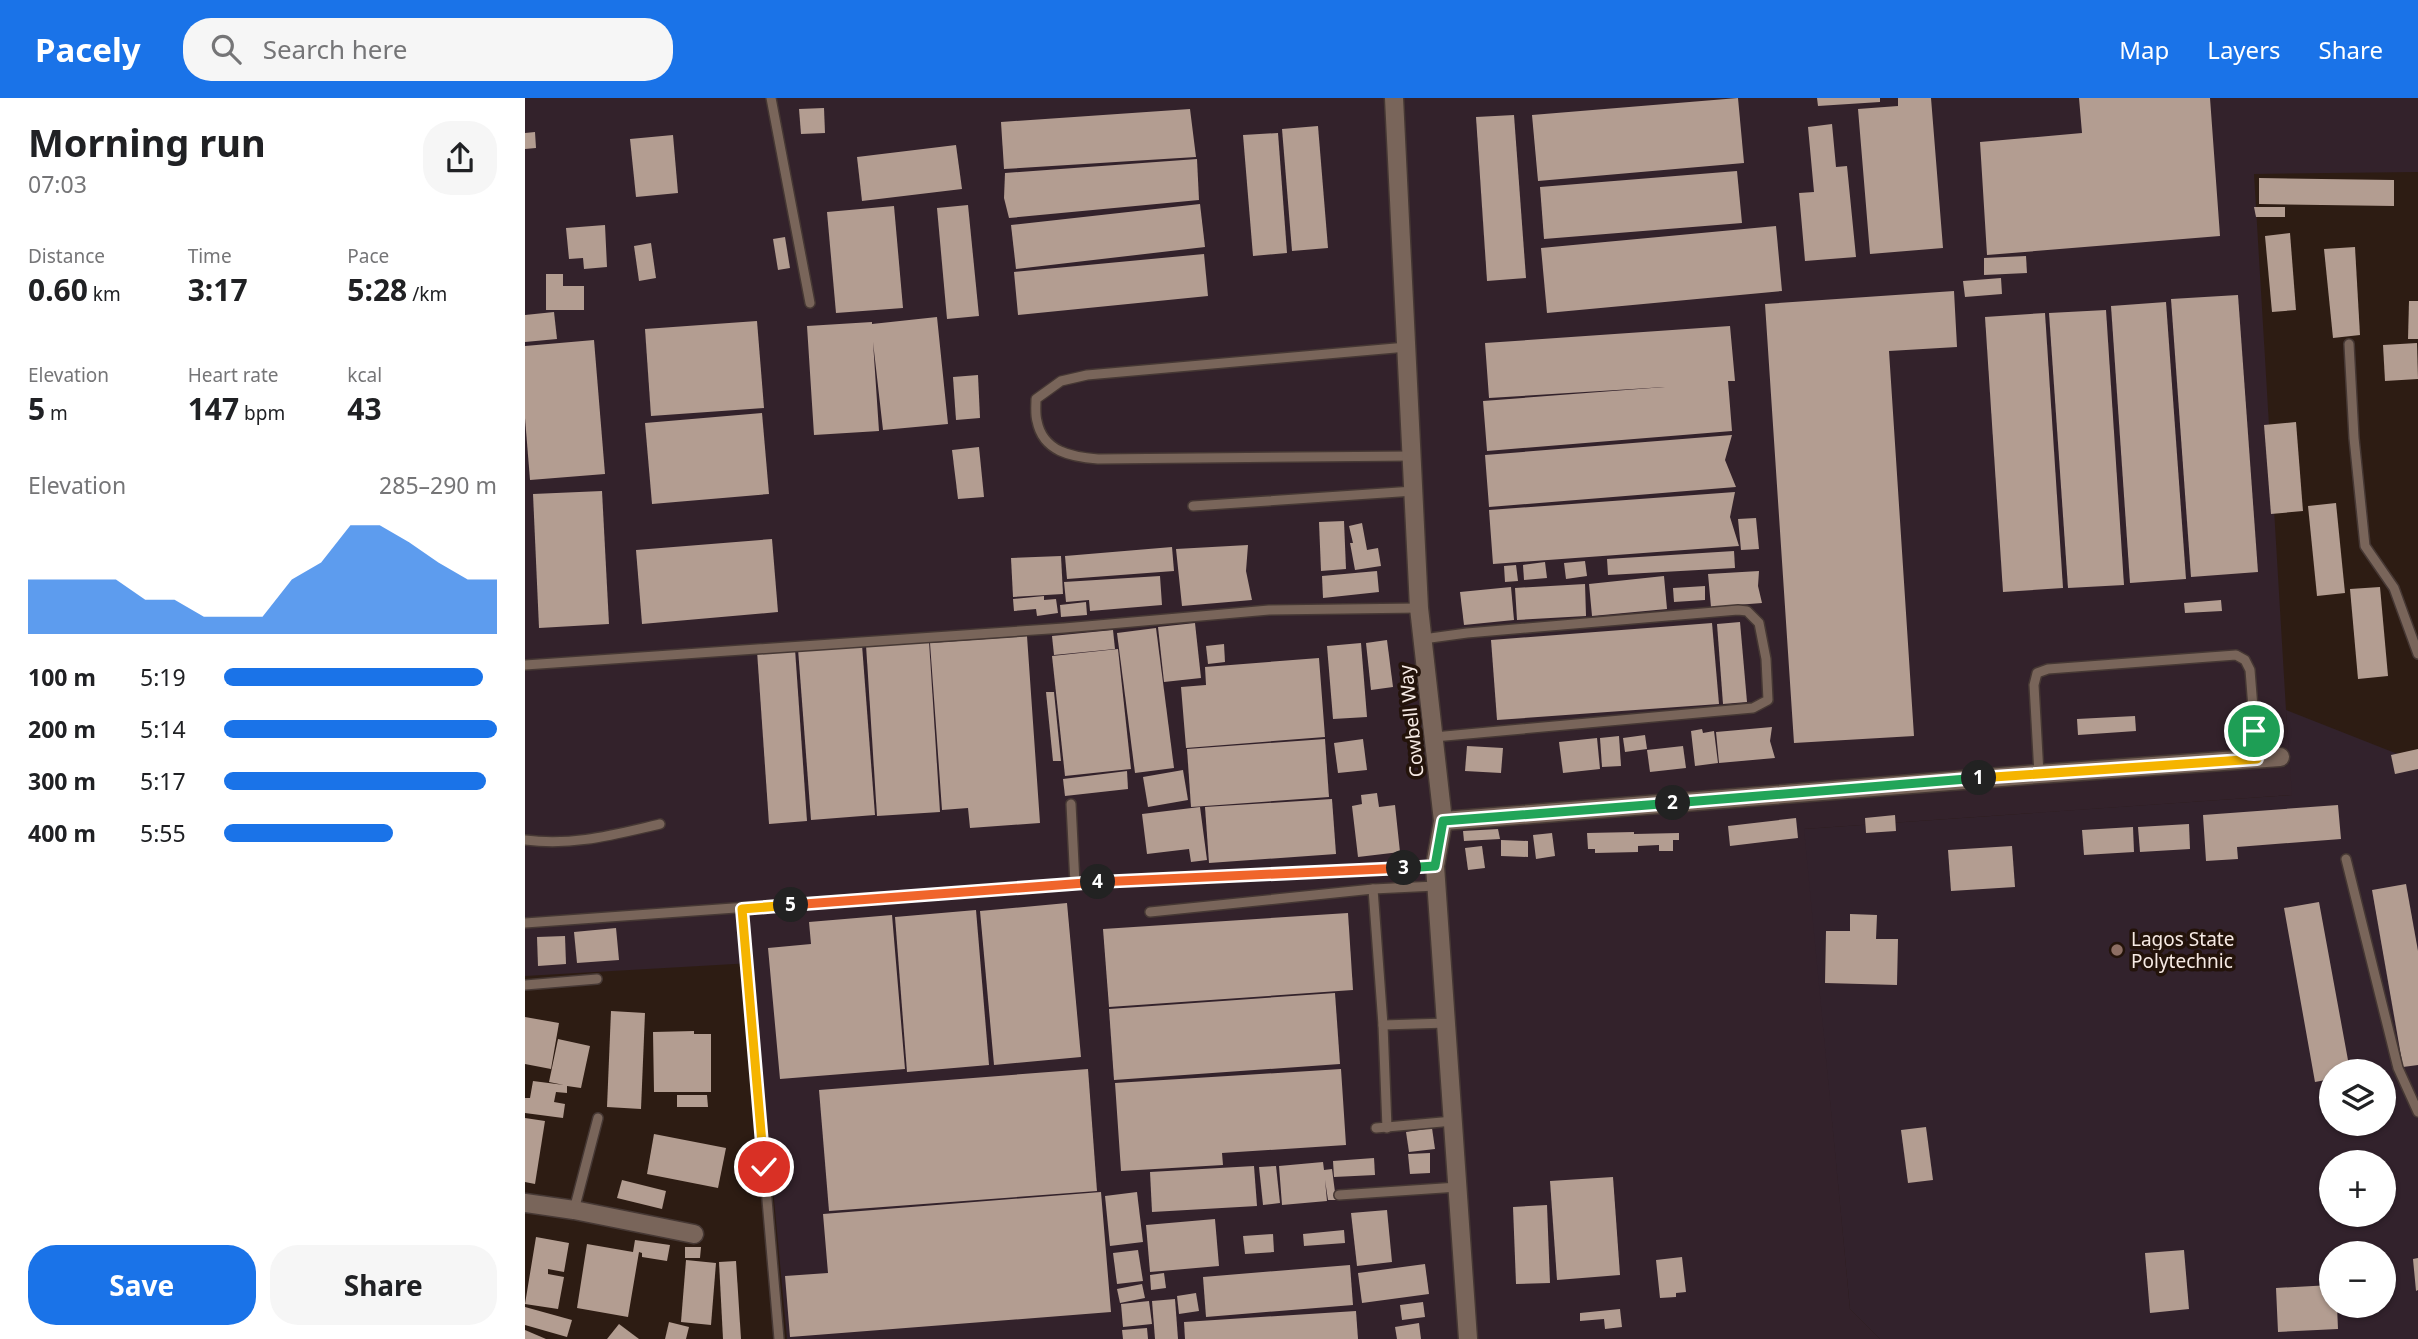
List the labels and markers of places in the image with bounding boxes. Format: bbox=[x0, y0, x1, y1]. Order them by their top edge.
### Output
pin bbox=[2224, 701, 2284, 761]
pin: 1 bbox=[1961, 760, 1997, 796]
pin: 2 bbox=[1655, 786, 1691, 820]
pin: 3 bbox=[1387, 850, 1421, 886]
pin: 4 bbox=[1081, 864, 1115, 900]
pin: 5 bbox=[773, 888, 809, 922]
place label: Lagos State Polytechnic bbox=[2131, 926, 2234, 974]
marker: Lagos State Polytechnic bbox=[2109, 942, 2125, 958]
pin bbox=[734, 1137, 794, 1197]

